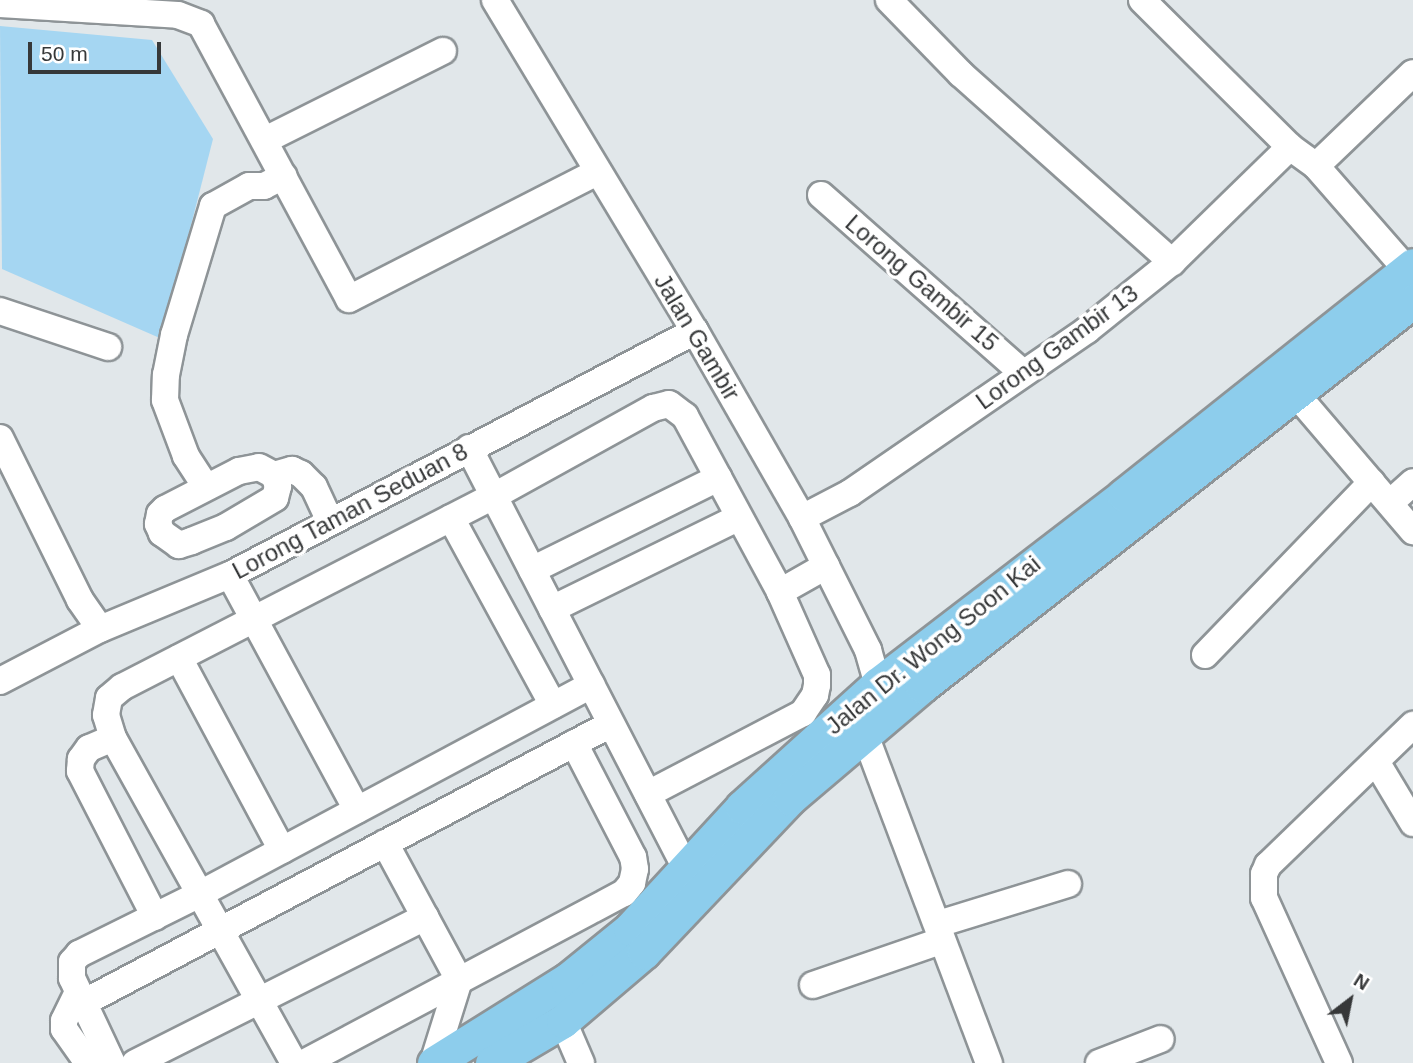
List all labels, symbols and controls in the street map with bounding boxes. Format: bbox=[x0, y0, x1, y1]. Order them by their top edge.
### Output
scale bar bbox=[32, 28, 164, 72]
text: 50 m bbox=[41, 42, 88, 65]
street label: Lorong Gambir 15 bbox=[840, 209, 1004, 357]
street label: Jalan Gambir bbox=[648, 268, 746, 406]
street label: Lorong Gambir 13 bbox=[970, 278, 1144, 416]
street label: Lorong Taman Seduan 8 bbox=[227, 437, 473, 585]
street label: Jalan Dr. Wong Soon Kai bbox=[820, 550, 1046, 740]
north arrow bbox=[1315, 965, 1385, 1035]
text: N bbox=[1350, 969, 1373, 994]

